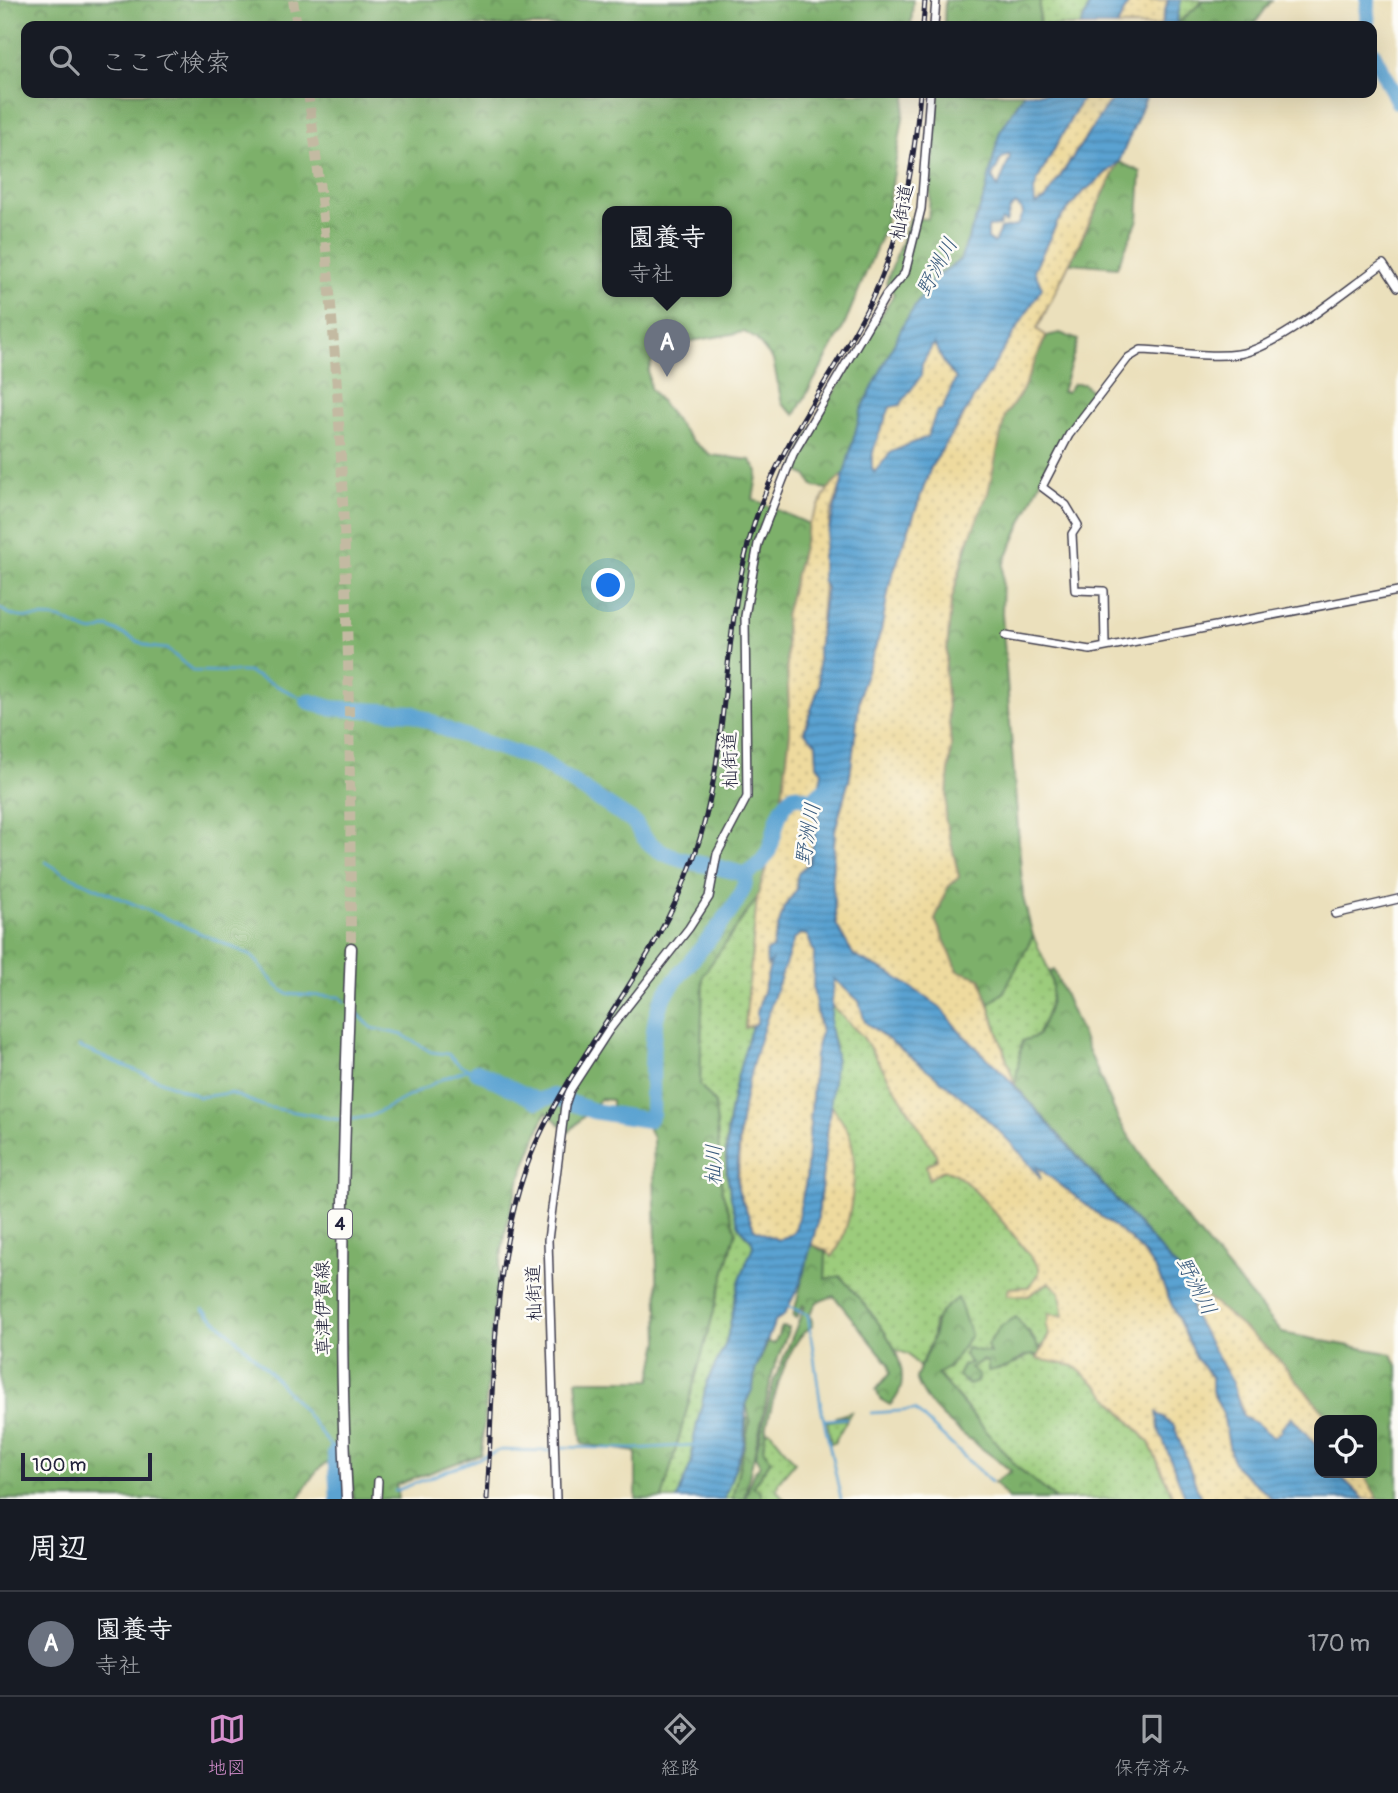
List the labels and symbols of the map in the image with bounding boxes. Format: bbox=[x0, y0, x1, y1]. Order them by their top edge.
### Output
street label: 杣街道 bbox=[885, 182, 919, 242]
water label: 野洲川 bbox=[910, 233, 964, 301]
pin: A bbox=[644, 319, 690, 377]
your location bbox=[591, 568, 625, 602]
street label: 杣街道 bbox=[718, 731, 742, 789]
water label: 野洲川 bbox=[789, 801, 827, 867]
water label: 杣川 bbox=[700, 1144, 728, 1186]
road number: 4 bbox=[328, 1210, 352, 1238]
water label: 野洲川 bbox=[1170, 1252, 1222, 1320]
street label: 草津伊賀線 bbox=[310, 1260, 336, 1356]
street label: 杣街道 bbox=[521, 1264, 547, 1322]
scale bar bbox=[21, 1450, 152, 1482]

